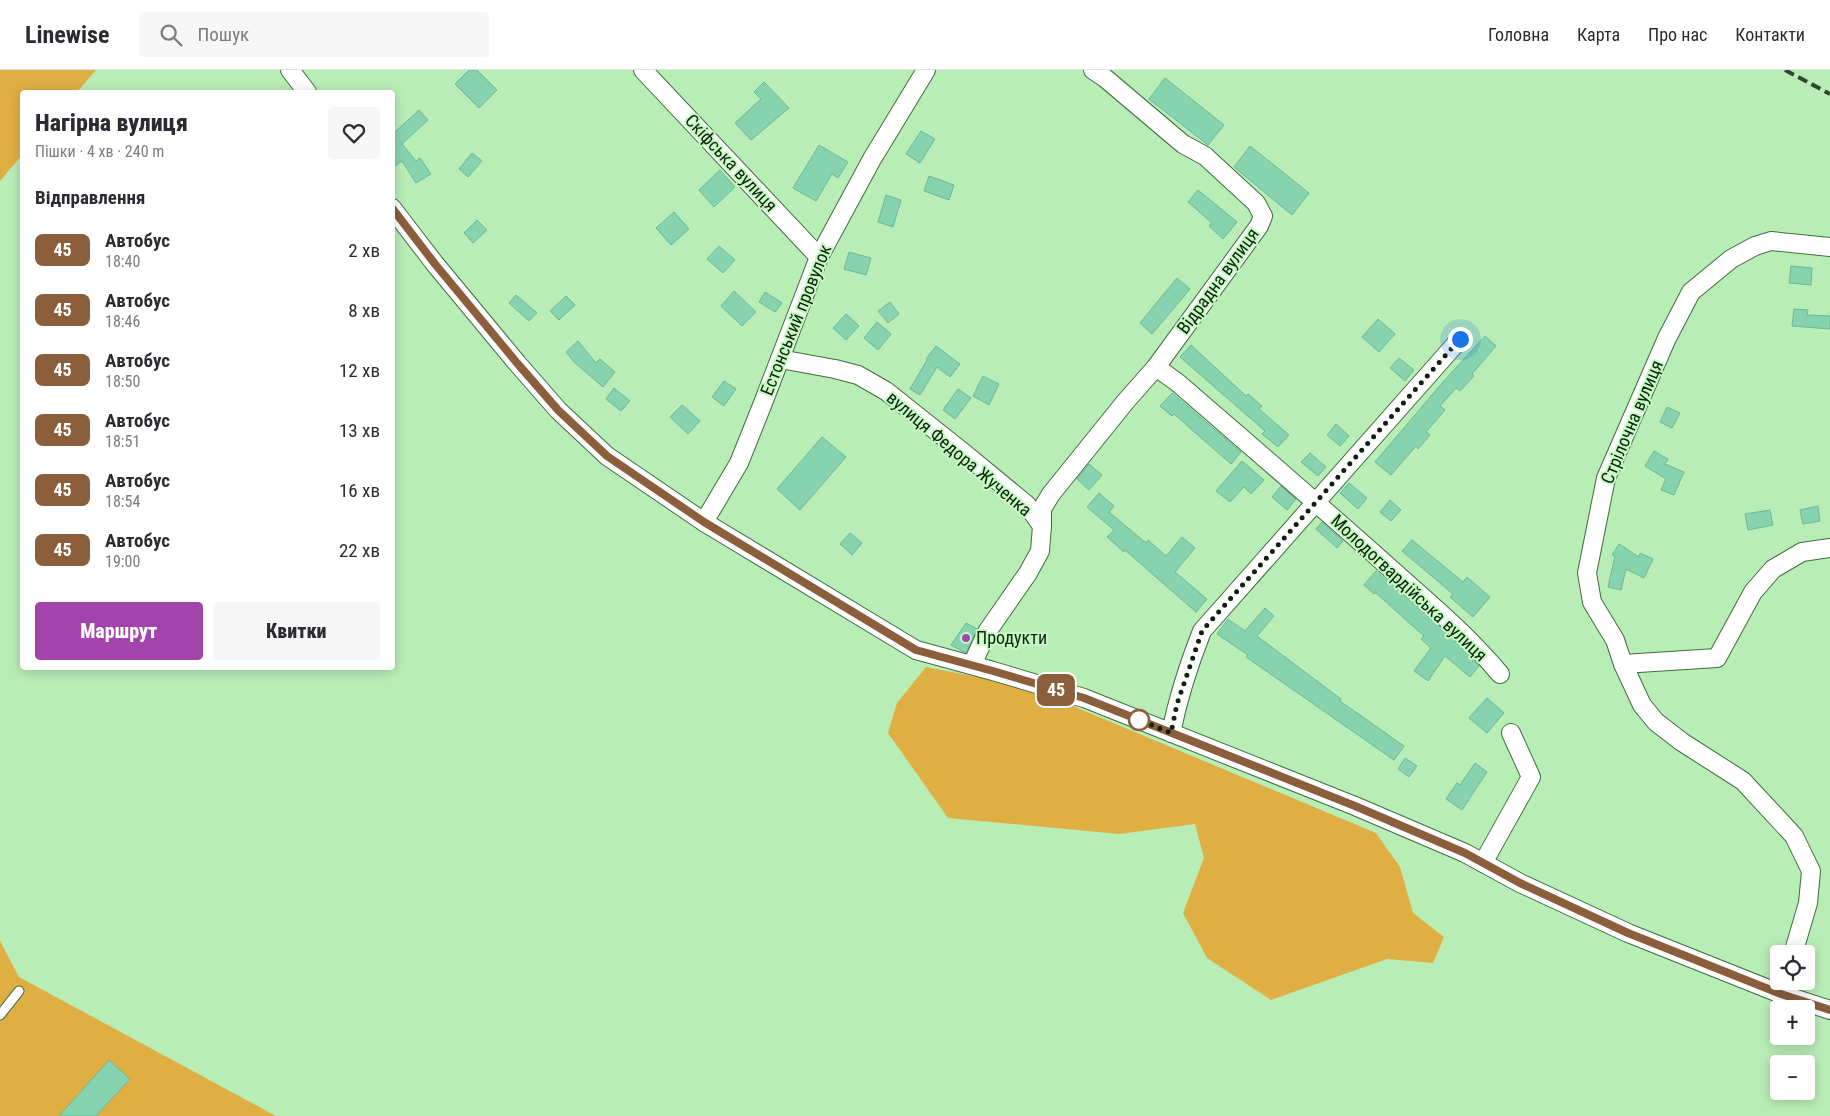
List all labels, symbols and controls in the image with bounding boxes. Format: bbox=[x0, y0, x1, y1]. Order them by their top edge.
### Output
search box bbox=[139, 12, 489, 57]
text: Linewise bbox=[25, 21, 109, 49]
icon: search bbox=[157, 21, 185, 49]
text: Пошук bbox=[197, 23, 249, 46]
text: Головна bbox=[1488, 24, 1549, 45]
text: Карта bbox=[1577, 24, 1620, 45]
text: Про нас bbox=[1648, 24, 1707, 45]
text: Контакти bbox=[1735, 24, 1805, 45]
button: heart bbox=[328, 107, 380, 159]
text: Нагірна вулиця bbox=[35, 109, 188, 137]
street label: Скіфська вулиця bbox=[681, 110, 782, 216]
text: Пішки · 4 хв · 240 m bbox=[35, 142, 164, 161]
text: Відправлення bbox=[35, 186, 145, 209]
street label: Відрадна вулиця bbox=[1172, 224, 1263, 338]
text: Автобус bbox=[105, 229, 170, 252]
text: 45 bbox=[53, 239, 72, 260]
text: 2 хв bbox=[348, 239, 380, 262]
street label: Естонський провулок bbox=[756, 241, 835, 398]
text: 18:40 bbox=[105, 252, 140, 271]
text: Автобус bbox=[105, 289, 170, 312]
text: 45 bbox=[53, 299, 72, 320]
text: 8 хв bbox=[348, 299, 380, 322]
text: 18:46 bbox=[105, 312, 140, 331]
your location bbox=[1448, 327, 1473, 352]
text: Автобус bbox=[105, 349, 170, 372]
street label: Стрілочна вулиця bbox=[1596, 357, 1667, 487]
text: 45 bbox=[53, 359, 72, 380]
text: 12 хв bbox=[339, 359, 380, 382]
text: 18:50 bbox=[105, 372, 140, 391]
street label: вулиця Федора Жученка bbox=[883, 387, 1036, 520]
text: Автобус bbox=[105, 409, 170, 432]
text: 45 bbox=[53, 419, 72, 440]
text: 13 хв bbox=[339, 419, 380, 442]
text: 18:51 bbox=[105, 432, 140, 451]
text: Автобус bbox=[105, 469, 170, 492]
text: 45 bbox=[53, 479, 72, 500]
text: 16 хв bbox=[339, 479, 380, 502]
text: 18:54 bbox=[105, 492, 140, 511]
street label: Молодогвардійська вулиця bbox=[1327, 510, 1492, 666]
text: Автобус bbox=[105, 529, 170, 552]
text: 45 bbox=[53, 539, 72, 560]
text: 22 хв bbox=[339, 539, 380, 562]
text: 19:00 bbox=[105, 552, 140, 571]
button: Маршрут bbox=[35, 602, 203, 660]
button: Квитки bbox=[213, 602, 380, 660]
place label: Продукти bbox=[976, 627, 1047, 648]
marker: Продукти bbox=[960, 632, 972, 644]
line badge: 45 bbox=[1034, 674, 1078, 706]
text: 45 bbox=[1047, 679, 1065, 700]
unlabelled marker bbox=[1128, 709, 1150, 731]
map controls bbox=[1770, 945, 1815, 1100]
button: locate bbox=[1770, 945, 1815, 990]
button: + bbox=[1770, 1000, 1815, 1045]
button: − bbox=[1770, 1055, 1815, 1100]

